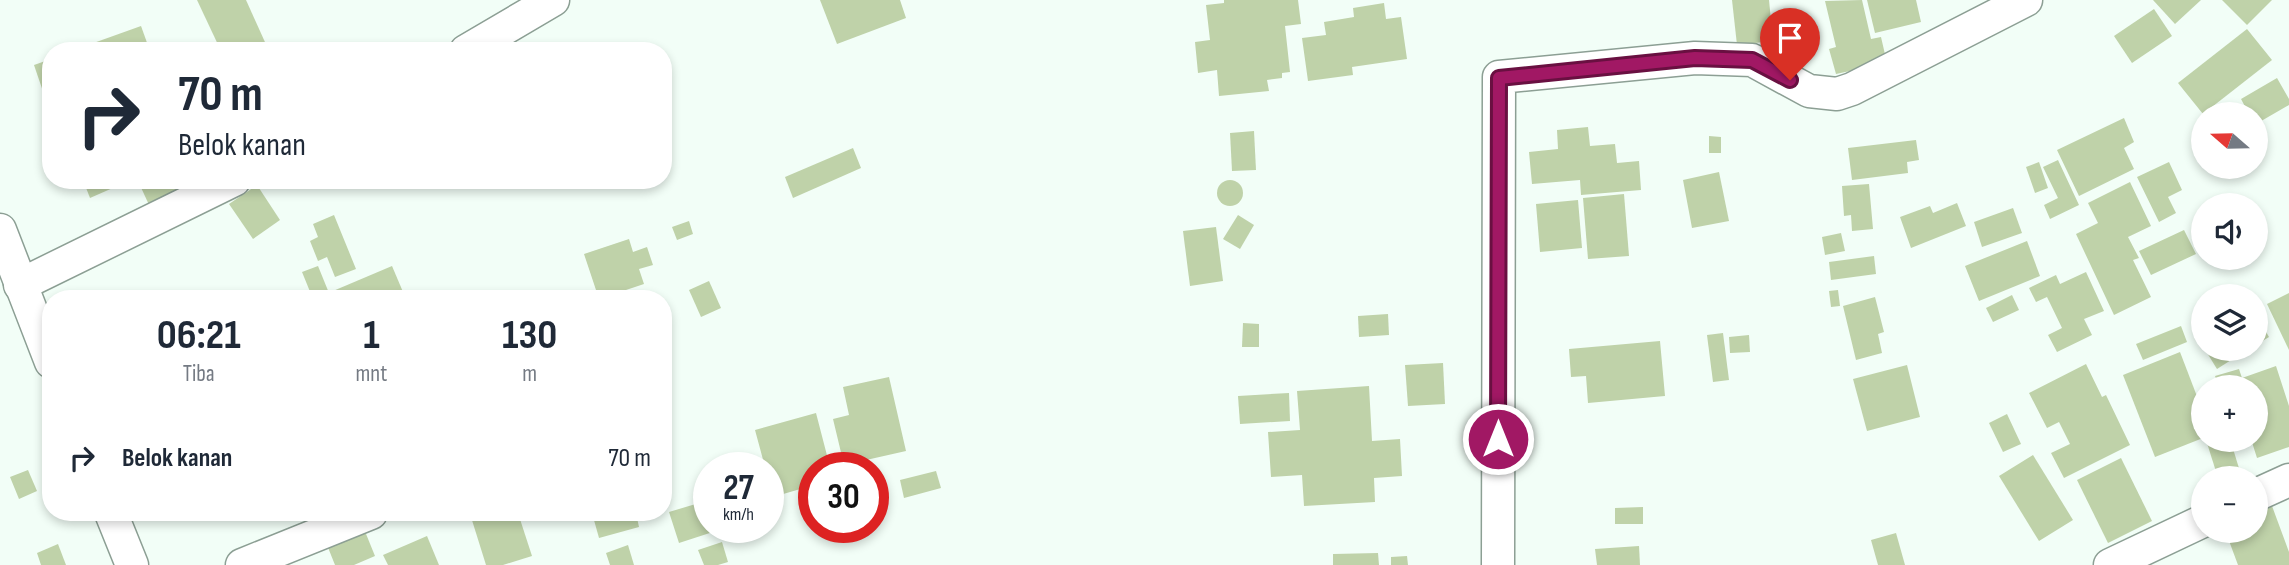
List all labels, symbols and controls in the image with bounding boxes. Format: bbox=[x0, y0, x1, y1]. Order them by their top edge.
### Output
pin bbox=[1760, 8, 1820, 80]
icon: arrive bbox=[1771, 19, 1809, 57]
text: 70 m bbox=[178, 66, 263, 125]
icon: right bbox=[63, 70, 154, 161]
north arrow bbox=[2191, 102, 2268, 178]
map controls bbox=[2191, 102, 2268, 543]
text: Belok kanan bbox=[178, 126, 306, 165]
button: sound bbox=[2191, 193, 2268, 270]
button: layers bbox=[2191, 284, 2268, 361]
text: 06:21 bbox=[157, 310, 241, 361]
text: 1 bbox=[363, 310, 380, 361]
text: 130 bbox=[502, 310, 557, 361]
text: Tiba bbox=[183, 360, 215, 388]
text: mnt bbox=[355, 360, 387, 388]
text: m bbox=[522, 360, 537, 388]
button: + bbox=[2191, 375, 2268, 452]
position arrow bbox=[1461, 402, 1535, 476]
icon: right bbox=[63, 439, 101, 477]
text: Belok kanan bbox=[122, 443, 232, 474]
text: 70 m bbox=[608, 443, 651, 474]
speed limit sign: 30 bbox=[798, 452, 889, 543]
button: − bbox=[2191, 466, 2268, 543]
text: 27 bbox=[723, 467, 754, 510]
text: km/h bbox=[723, 504, 754, 525]

